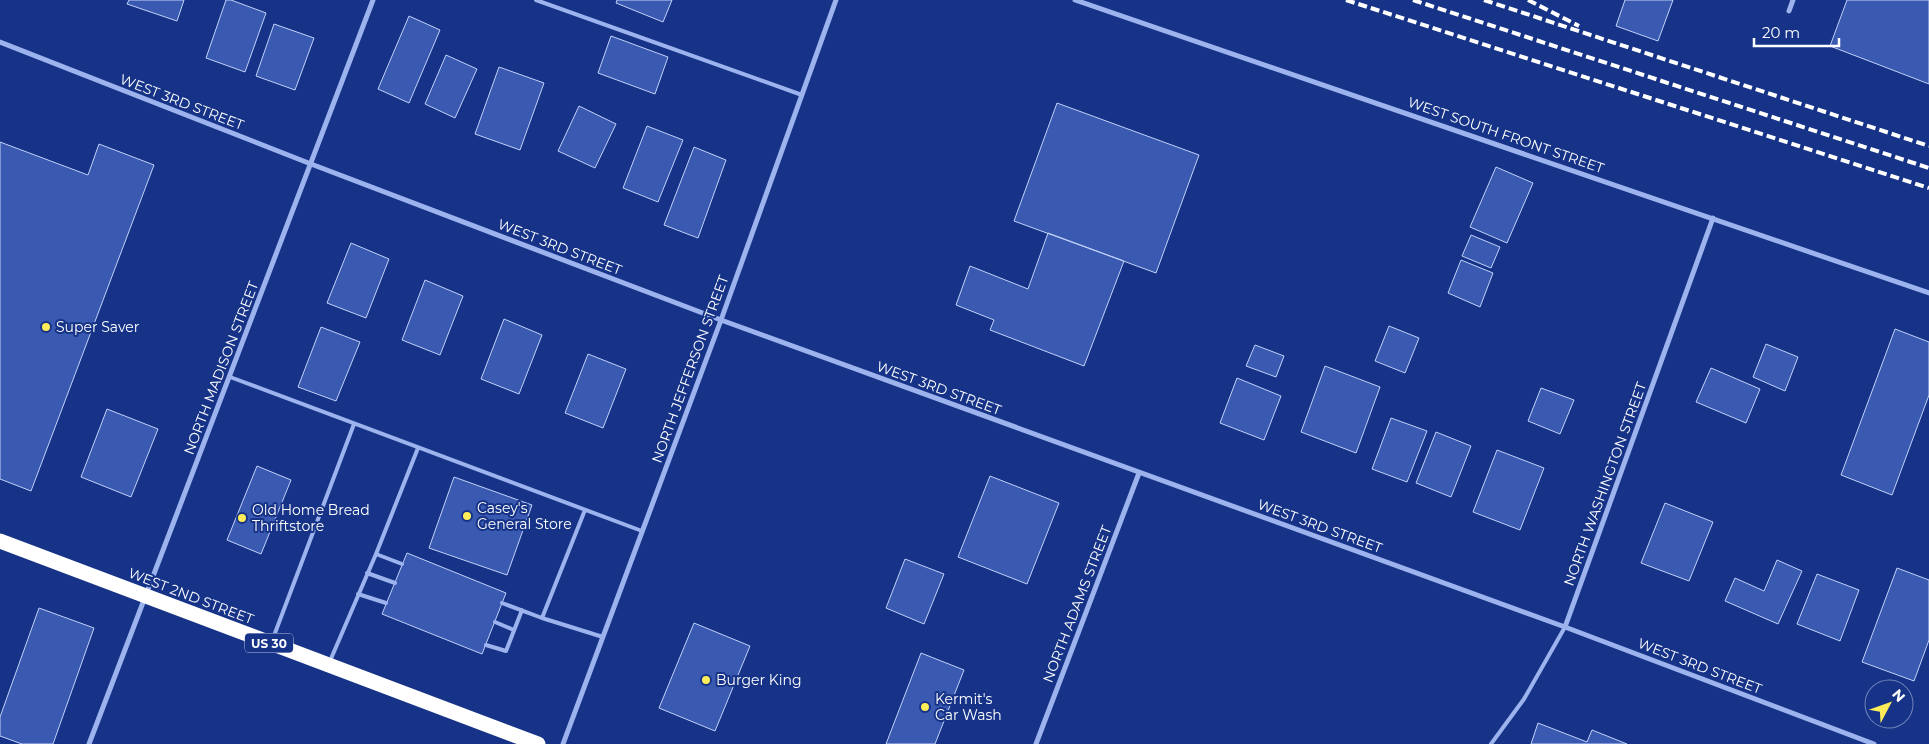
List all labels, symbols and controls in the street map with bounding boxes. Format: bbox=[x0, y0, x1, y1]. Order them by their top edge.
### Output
scale bar bbox=[1754, 15, 1839, 47]
text: 20 m bbox=[1762, 23, 1800, 42]
street label: WEST 3RD STREET bbox=[117, 70, 247, 134]
street label: WEST SOUTH FRONT STREET bbox=[1405, 93, 1607, 177]
street label: WEST 3RD STREET bbox=[495, 215, 625, 279]
street label: NORTH JEFFERSON STREET bbox=[648, 273, 732, 465]
street label: NORTH MADISON STREET bbox=[180, 279, 262, 457]
place label: Super Saver bbox=[56, 318, 140, 336]
marker: Super Saver bbox=[40, 321, 52, 333]
street label: WEST 3RD STREET bbox=[874, 357, 1004, 419]
street label: NORTH WASHINGTON STREET bbox=[1560, 380, 1650, 588]
street label: WEST 3RD STREET bbox=[1255, 495, 1385, 557]
place label: Casey's General Store bbox=[477, 499, 572, 533]
place label: Old Home Bread Thriftstore bbox=[252, 501, 370, 535]
marker: Casey's General Store bbox=[461, 510, 473, 522]
marker: Old Home Bread Thriftstore bbox=[236, 512, 248, 524]
street label: NORTH ADAMS STREET bbox=[1039, 523, 1115, 685]
street label: WEST 2ND STREET bbox=[126, 564, 256, 628]
road number: US 30 bbox=[245, 634, 293, 652]
street label: WEST 3RD STREET bbox=[1635, 634, 1765, 698]
place label: Burger King bbox=[716, 671, 802, 689]
marker: Burger King bbox=[700, 674, 712, 686]
north arrow bbox=[1864, 679, 1914, 729]
text: N bbox=[1888, 685, 1909, 706]
place label: Kermit's Car Wash bbox=[935, 690, 1002, 724]
marker: Kermit's Car Wash bbox=[919, 701, 931, 713]

